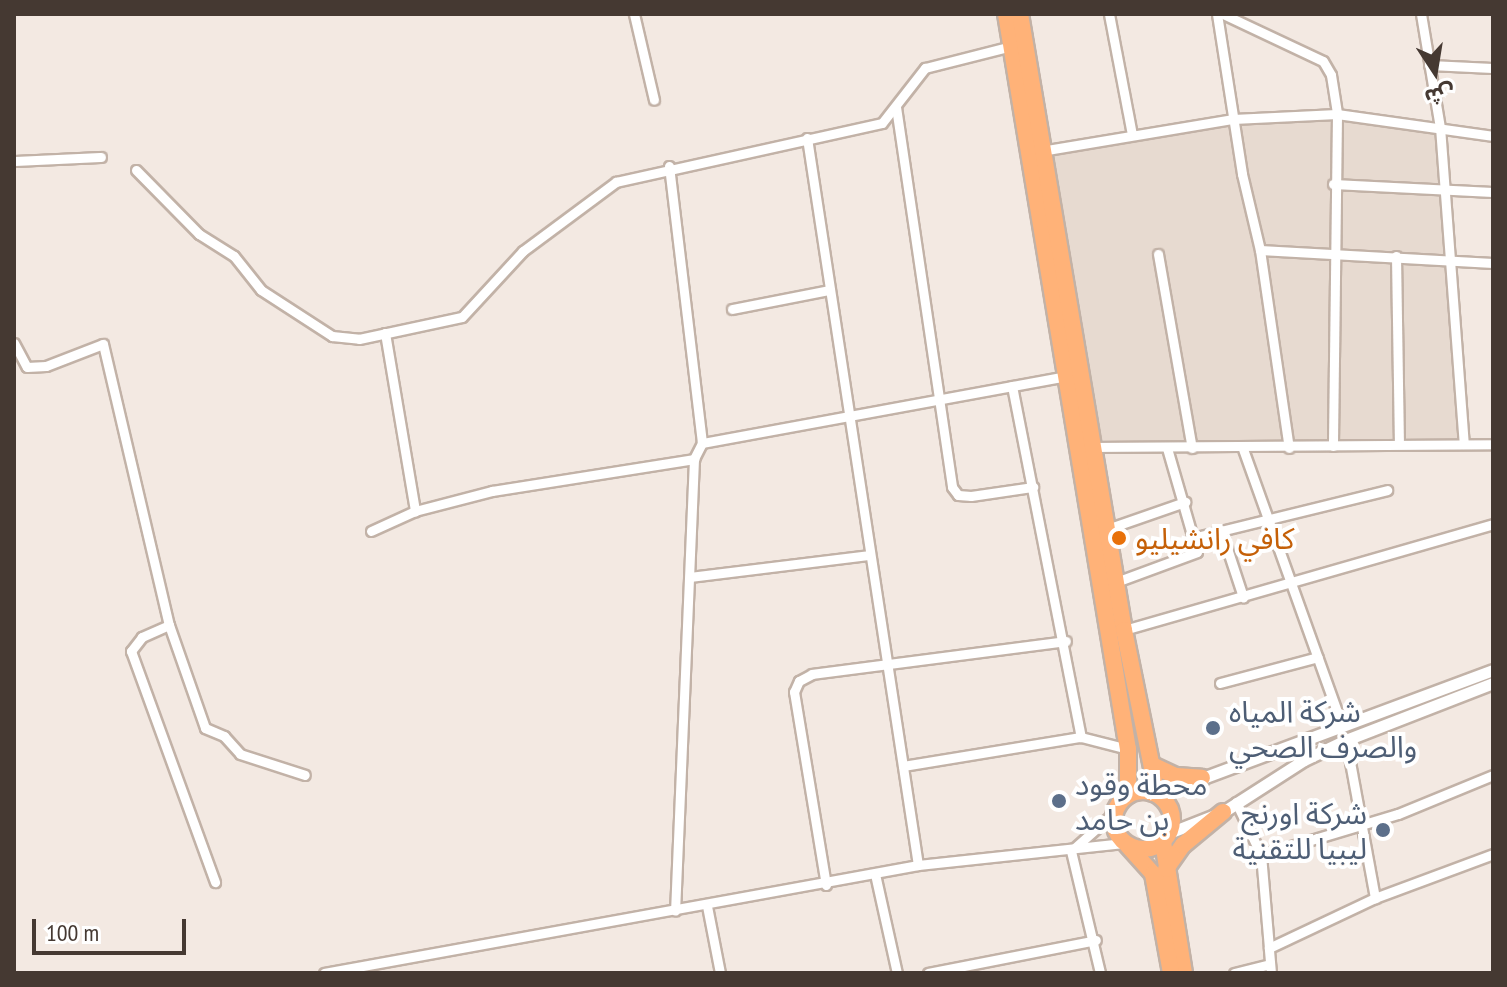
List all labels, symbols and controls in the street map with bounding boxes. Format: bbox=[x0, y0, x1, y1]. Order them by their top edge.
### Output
north arrow bbox=[1395, 32, 1475, 112]
text: ش bbox=[1422, 79, 1458, 112]
place label: كافي رانشيليو bbox=[1135, 520, 1294, 556]
marker: كافي رانشيليو bbox=[1110, 529, 1128, 547]
place label: شركة المياه والصرف الصحي bbox=[1229, 693, 1417, 764]
marker: شركة المياه والصرف الصحي bbox=[1204, 719, 1222, 737]
place label: محطة وقود بن حامد bbox=[1075, 766, 1207, 836]
marker: محطة وقود بن حامد bbox=[1050, 792, 1068, 810]
place label: شركة اورنج ليبيا للتقنية bbox=[1233, 795, 1367, 866]
marker: شركة اورنج ليبيا للتقنية bbox=[1374, 821, 1392, 839]
scale bar bbox=[36, 903, 190, 953]
text: 100 m bbox=[46, 917, 99, 948]

